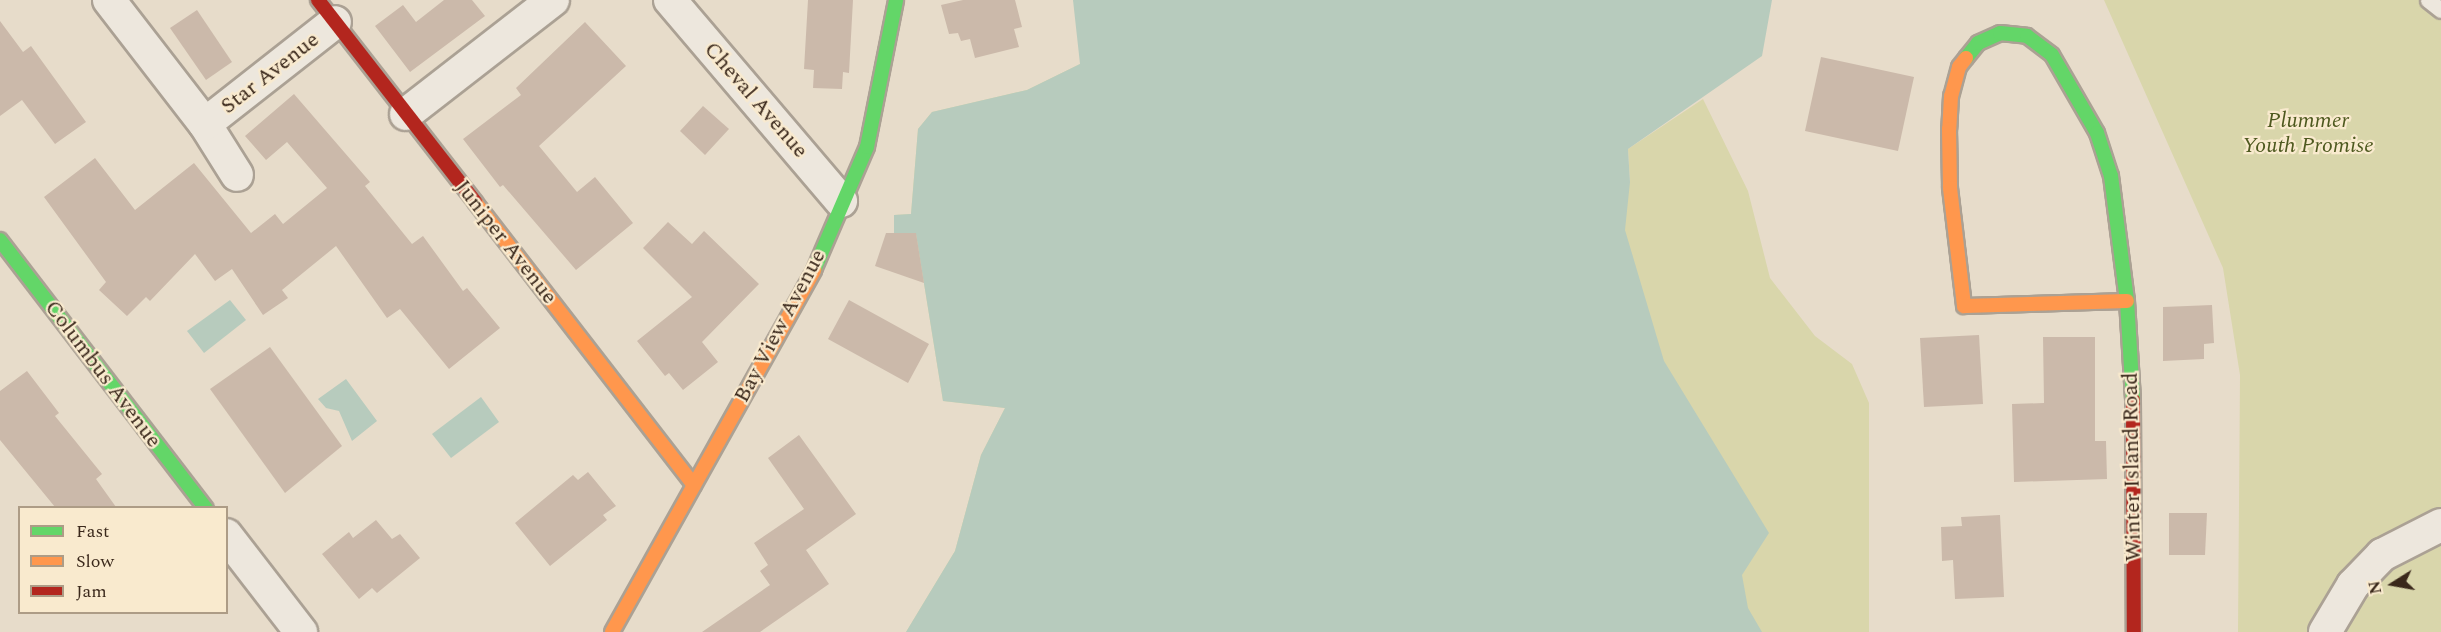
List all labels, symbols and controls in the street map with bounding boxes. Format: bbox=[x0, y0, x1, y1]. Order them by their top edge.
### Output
street label: Star Avenue bbox=[216, 26, 324, 120]
street label: Cheval Avenue bbox=[698, 37, 814, 163]
park label: Plummer Youth Promise bbox=[2242, 107, 2374, 158]
street label: Juniper Avenue bbox=[449, 175, 563, 309]
street label: Bay View Avenue bbox=[729, 245, 831, 407]
street label: Columbus Avenue bbox=[39, 295, 167, 453]
street label: Winter Island Road bbox=[2117, 372, 2147, 562]
legend bbox=[18, 506, 228, 614]
text: Fast bbox=[76, 518, 109, 545]
text: Slow bbox=[76, 548, 114, 575]
north arrow bbox=[2363, 554, 2423, 614]
text: Jam bbox=[76, 578, 107, 605]
text: N bbox=[2362, 579, 2388, 596]

